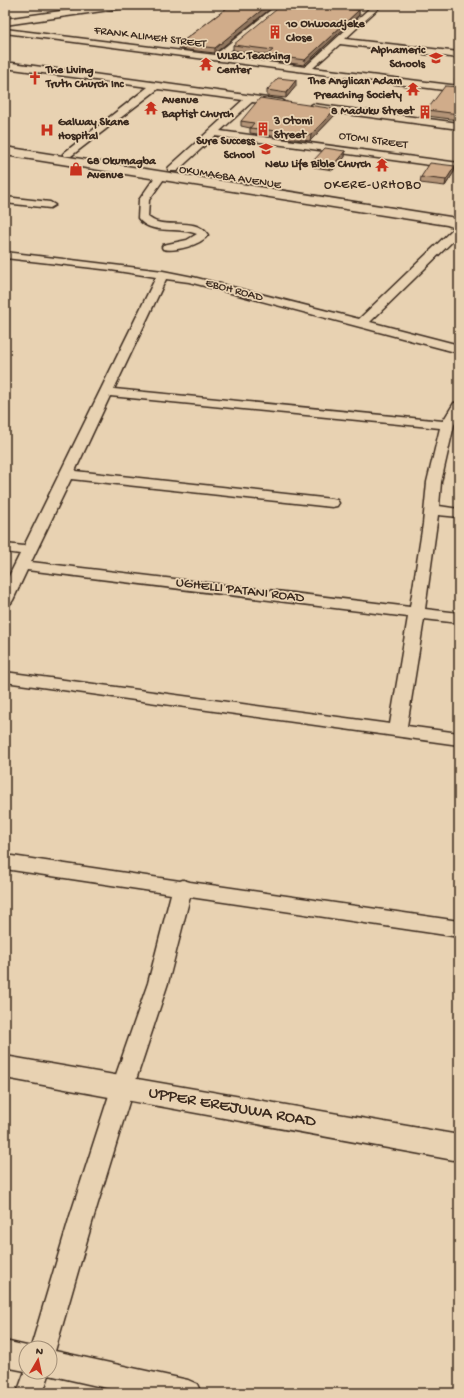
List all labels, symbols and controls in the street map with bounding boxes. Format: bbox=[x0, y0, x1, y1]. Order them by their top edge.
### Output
place label: 10 Ohwoadjeke Close bbox=[285, 18, 365, 46]
street label: FRANK ALIMEH STREET bbox=[92, 24, 208, 52]
building icon: 10 Ohwoadjeke Close bbox=[267, 24, 283, 40]
place label: Alphameric Schools bbox=[370, 44, 426, 72]
place label: WLBC Teaching Center bbox=[216, 50, 290, 78]
school or university icon: Alphameric Schools bbox=[428, 50, 444, 66]
temple icon: WLBC Teaching Center bbox=[198, 56, 214, 72]
place label: The Living Truth Church Inc bbox=[45, 64, 124, 92]
church icon: The Living Truth Church Inc bbox=[27, 70, 43, 86]
place label: The Anglican Adam Preaching Society bbox=[307, 75, 402, 103]
temple icon: The Anglican Adam Preaching Society bbox=[405, 81, 421, 97]
place label: Avenue Baptist Church bbox=[161, 94, 234, 122]
temple icon: Avenue Baptist Church bbox=[143, 100, 159, 116]
building icon: 8 Maduku Street bbox=[417, 104, 433, 120]
place label: 8 Maduku Street bbox=[331, 105, 415, 119]
place label: 3 Otomi Street bbox=[273, 115, 313, 143]
place label: Galway Skane Hospital bbox=[58, 116, 130, 144]
building icon: 3 Otomi Street bbox=[255, 121, 271, 137]
hospital icon: Galway Skane Hospital bbox=[39, 122, 55, 138]
street label: OTOMI STREET bbox=[338, 129, 410, 153]
place label: Sure Success School bbox=[196, 135, 256, 163]
school or university icon: Sure Success School bbox=[258, 141, 274, 157]
place label: 68 Okumagba Avenue bbox=[86, 155, 157, 183]
temple icon: New Life Bible Church bbox=[374, 157, 390, 173]
place label: New Life Bible Church bbox=[265, 158, 372, 172]
shop icon: 68 Okumagba Avenue bbox=[68, 161, 84, 177]
street label: OKUMAGBA AVENUE bbox=[178, 163, 283, 193]
district label: OKERE-URHOBO bbox=[324, 178, 422, 193]
street label: EBOH ROAD bbox=[204, 277, 264, 305]
street label: UGHELLI PATANI ROAD bbox=[175, 575, 306, 607]
street label: UPPER EREJUWA ROAD bbox=[147, 1083, 318, 1133]
north arrow bbox=[18, 1340, 58, 1380]
text: N bbox=[35, 1346, 44, 1359]

